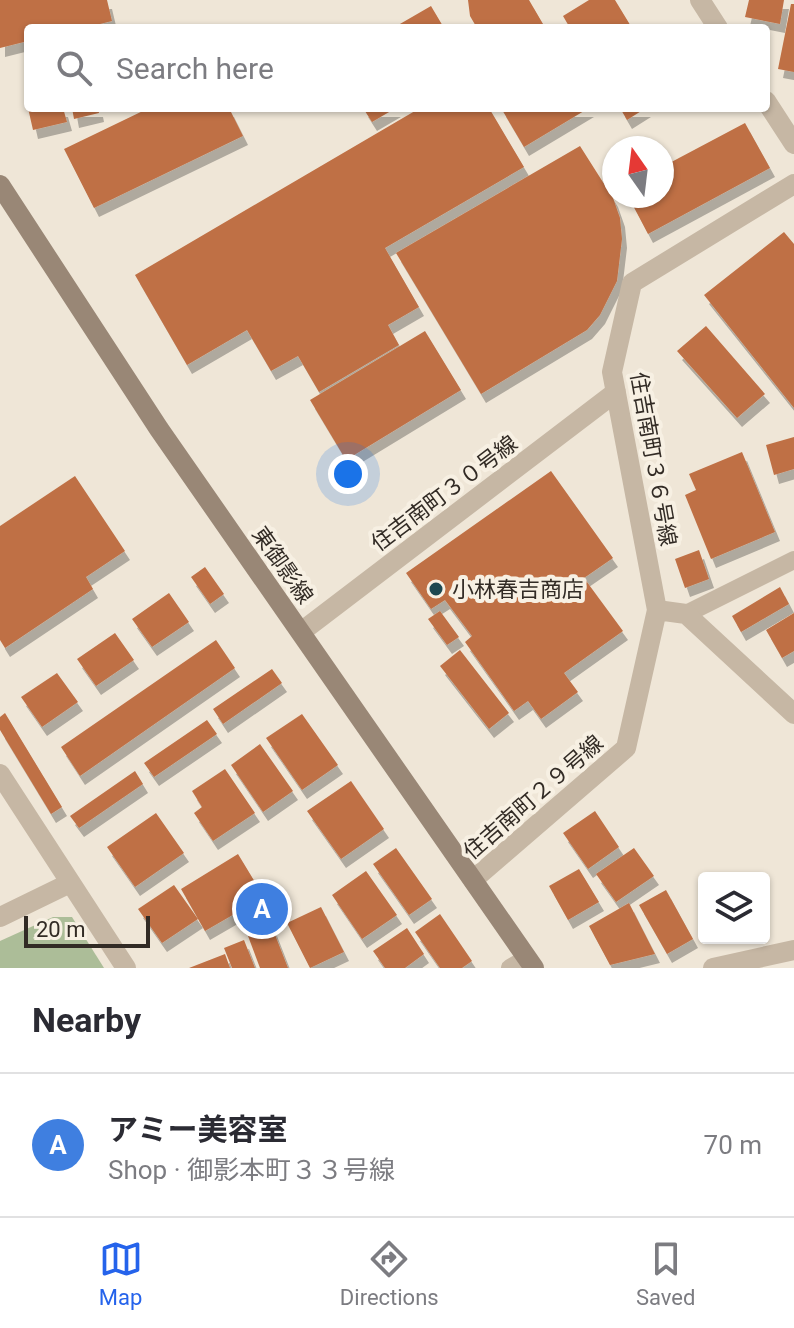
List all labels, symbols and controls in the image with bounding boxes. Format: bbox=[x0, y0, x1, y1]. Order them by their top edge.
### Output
search box bbox=[24, 24, 770, 112]
icon: search bbox=[52, 46, 96, 90]
text: Search here bbox=[116, 51, 274, 86]
north arrow bbox=[602, 136, 674, 208]
street label: 住吉南町３６号線 bbox=[626, 370, 681, 548]
street label: 住吉南町３０号線 bbox=[366, 430, 522, 556]
your location bbox=[328, 454, 368, 494]
street label: 東御影線 bbox=[247, 522, 318, 609]
place label: 小林春吉商店 bbox=[452, 577, 584, 602]
marker: 小林春吉商店 bbox=[427, 580, 445, 598]
street label: 住吉南町２９号線 bbox=[459, 730, 608, 865]
map controls bbox=[698, 872, 770, 944]
button: layers bbox=[698, 872, 770, 944]
pin: A bbox=[236, 879, 288, 939]
scale bar bbox=[24, 912, 150, 948]
text: 20 m bbox=[36, 917, 85, 942]
text: Nearby bbox=[32, 1000, 141, 1040]
text: アミー美容室 bbox=[108, 1112, 287, 1147]
text: A bbox=[49, 1130, 67, 1160]
text: 70 m bbox=[704, 1130, 762, 1160]
text: Shop · 御影本町３３号線 bbox=[108, 1155, 395, 1185]
tab: Map bbox=[99, 1237, 143, 1310]
tab: Directions bbox=[340, 1237, 439, 1310]
tab: Saved bbox=[636, 1237, 695, 1310]

